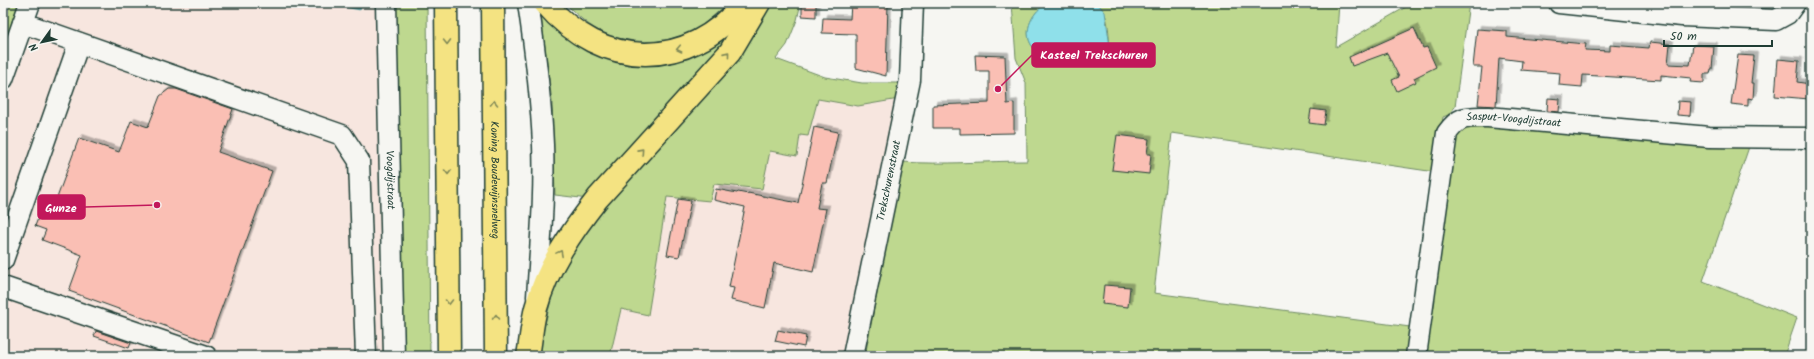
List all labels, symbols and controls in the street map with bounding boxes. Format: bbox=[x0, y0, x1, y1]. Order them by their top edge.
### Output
north arrow bbox=[22, 22, 62, 62]
scale bar bbox=[1664, 22, 1772, 48]
text: 50 m bbox=[1670, 27, 1697, 46]
text: N bbox=[25, 39, 44, 55]
one-way arrow bbox=[442, 39, 451, 45]
callout: Kasteel Trekschuren bbox=[1032, 43, 1155, 67]
one-way arrow bbox=[676, 44, 682, 52]
text: Kasteel Trekschuren bbox=[1040, 46, 1148, 65]
one-way arrow bbox=[723, 52, 730, 59]
one-way arrow bbox=[490, 100, 498, 106]
street label: Sasput-Voogdijstraat bbox=[1465, 108, 1563, 133]
street label: Koning Boudewijnsnelweg bbox=[485, 121, 504, 239]
street label: Trekschurenstraat bbox=[872, 138, 906, 223]
one-way arrow bbox=[636, 148, 643, 156]
street label: Voogdijstraat bbox=[380, 150, 400, 210]
one-way arrow bbox=[444, 169, 452, 175]
callout: Gunze bbox=[38, 195, 85, 219]
text: Gunze bbox=[45, 199, 77, 218]
one-way arrow bbox=[556, 250, 563, 257]
one-way arrow bbox=[445, 299, 453, 305]
one-way arrow bbox=[492, 314, 500, 320]

